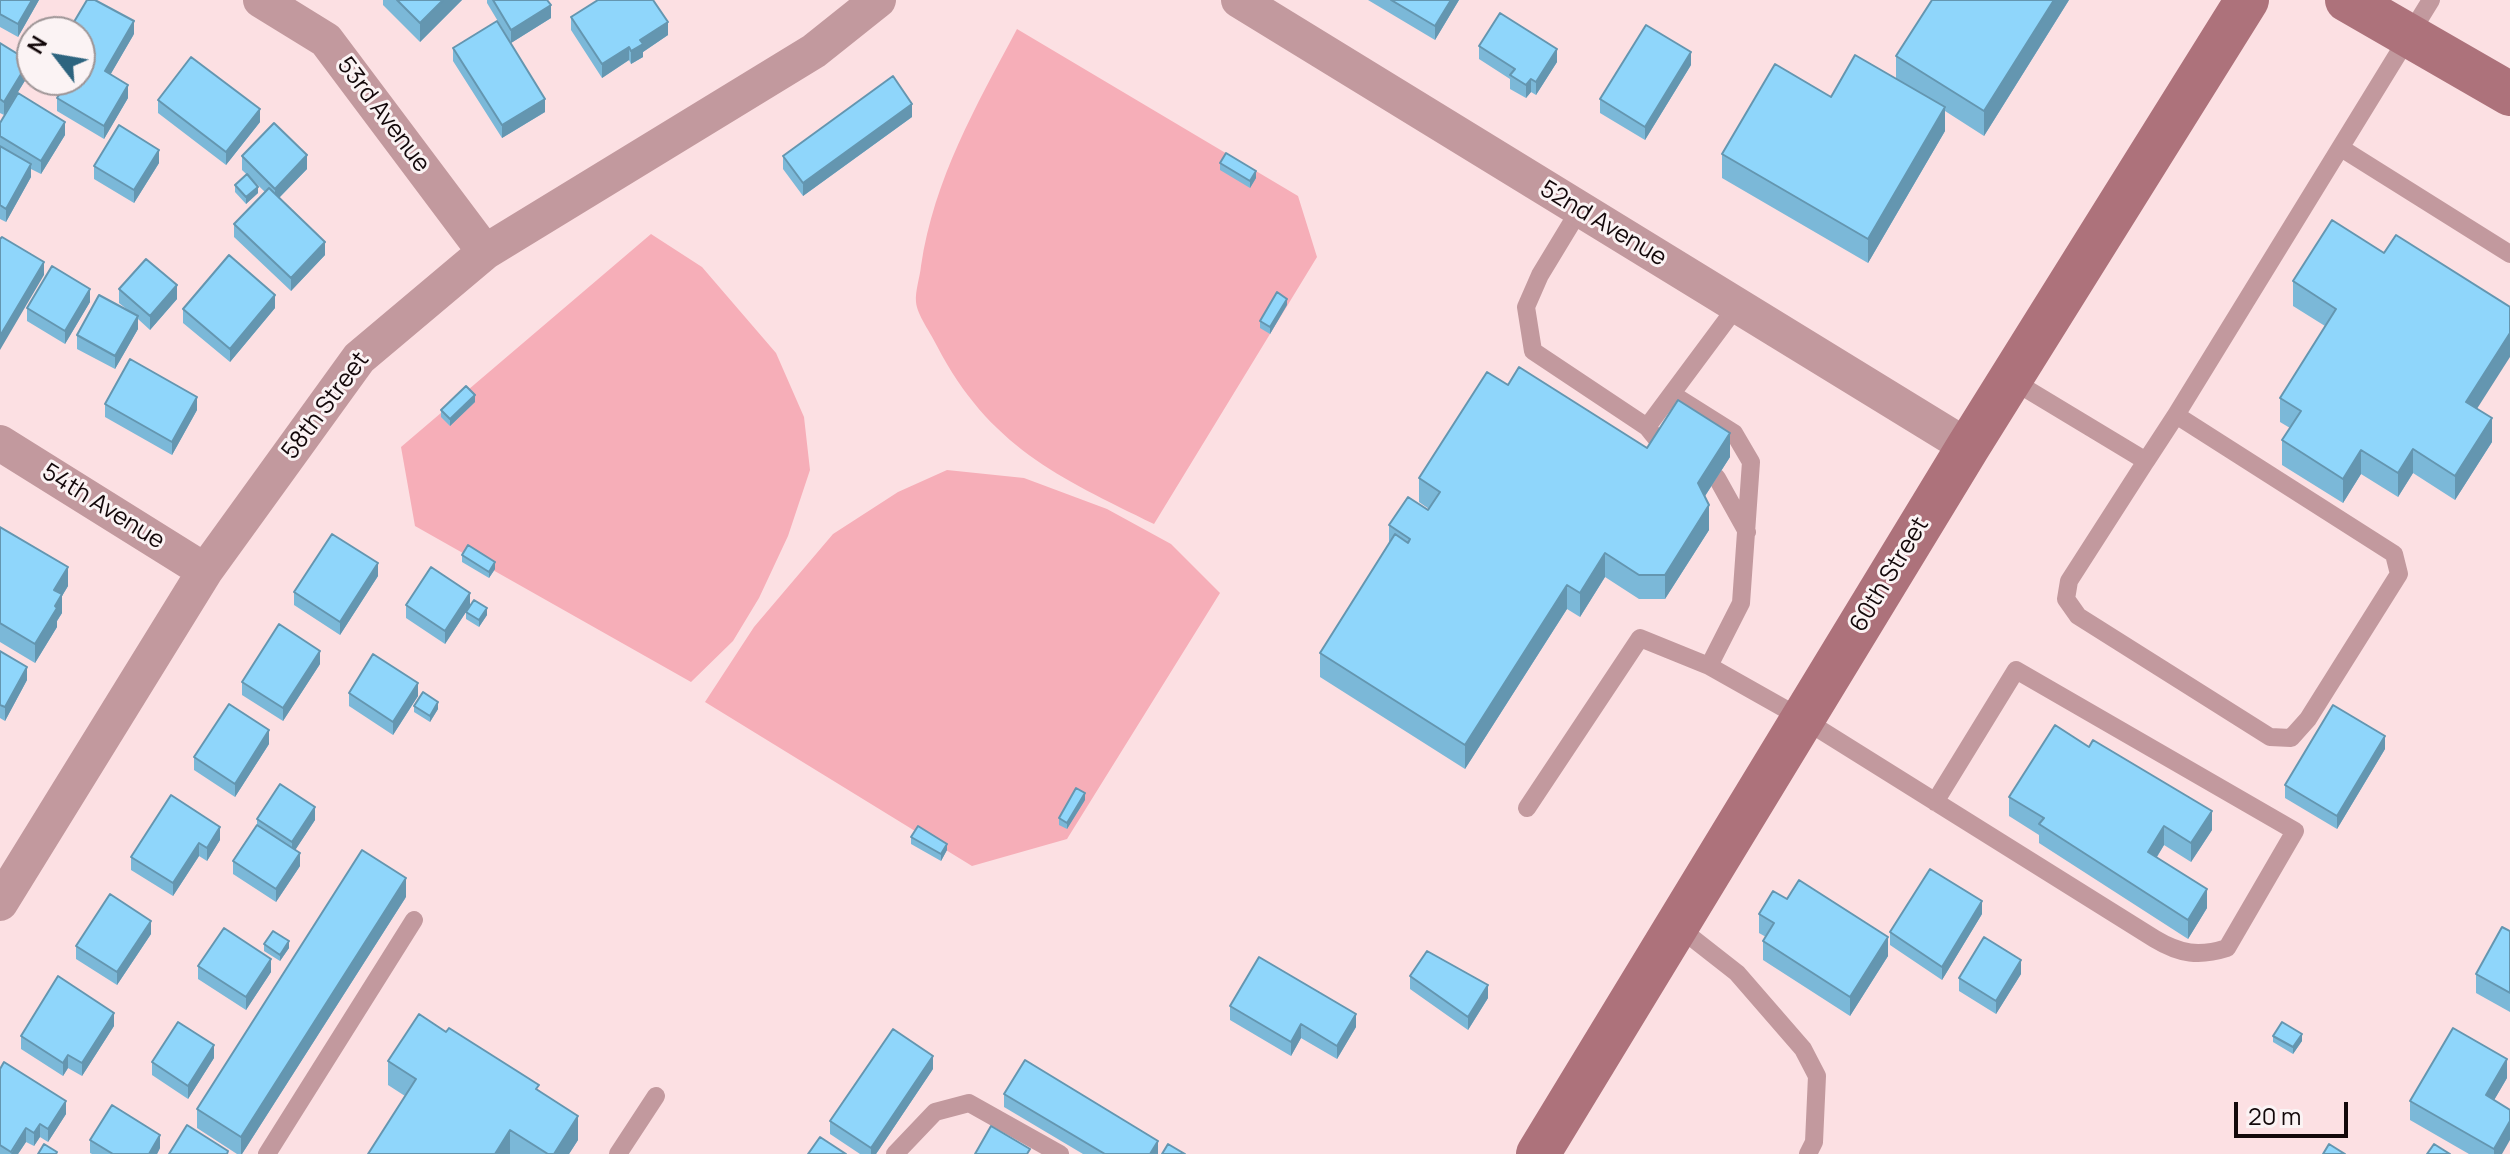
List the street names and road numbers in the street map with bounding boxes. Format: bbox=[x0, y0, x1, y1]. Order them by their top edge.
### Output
street label: 53rd Avenue bbox=[330, 52, 436, 178]
street label: 52nd Avenue bbox=[1535, 175, 1671, 273]
street label: 58th Street bbox=[276, 347, 376, 465]
street label: 54th Avenue bbox=[36, 458, 170, 556]
street label: 60th Street bbox=[1845, 512, 1935, 638]

